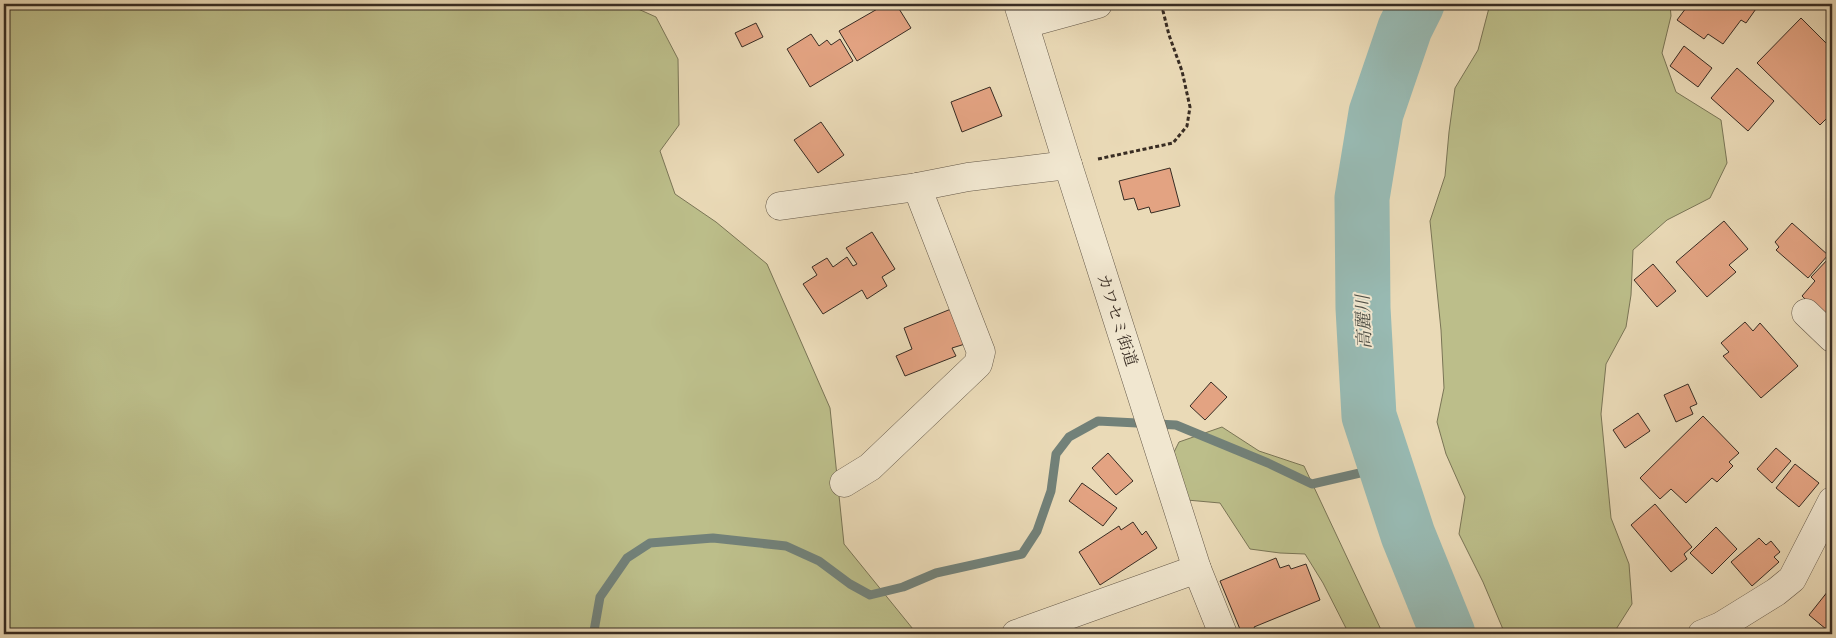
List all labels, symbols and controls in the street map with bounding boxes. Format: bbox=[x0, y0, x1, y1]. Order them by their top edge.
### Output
street label: カワセミ街道 bbox=[1093, 271, 1141, 369]
water label: 高麗川 bbox=[1351, 293, 1376, 349]

